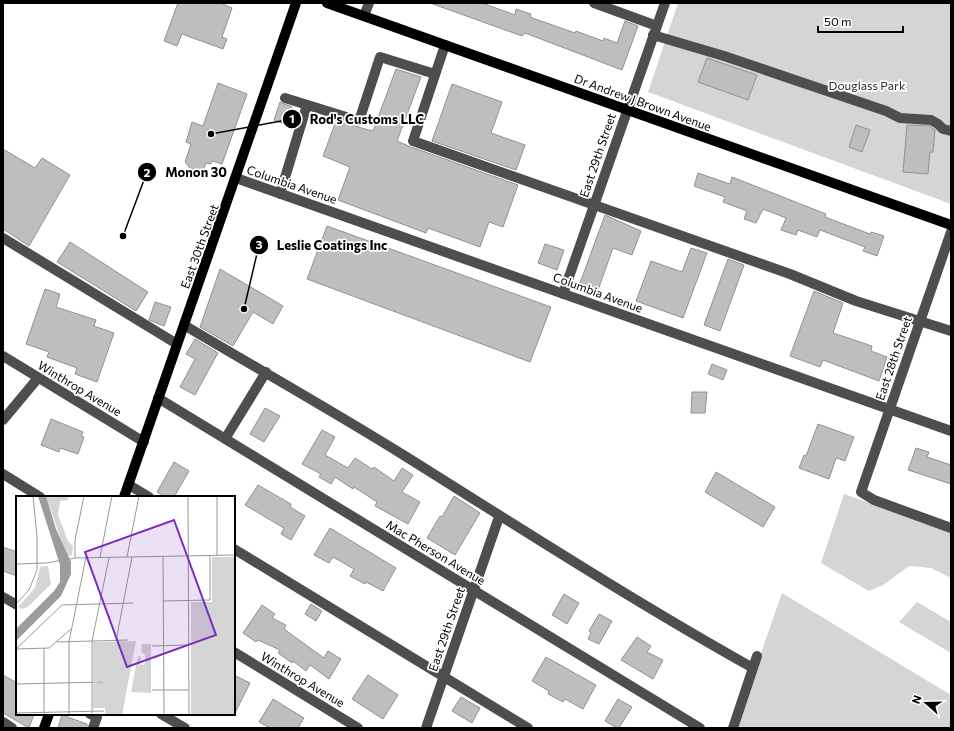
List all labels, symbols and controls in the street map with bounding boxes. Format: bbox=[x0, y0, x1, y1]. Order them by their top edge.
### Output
scale bar bbox=[818, 8, 903, 34]
text: 50 m bbox=[824, 14, 852, 28]
street label: Dr Andrew J Brown Avenue bbox=[572, 71, 713, 134]
park label: Douglass Park bbox=[829, 78, 906, 92]
callout: Rod's Customs LLC bbox=[282, 107, 432, 132]
text: 1 bbox=[289, 111, 295, 125]
text: Rod's Customs LLC bbox=[310, 111, 424, 127]
street label: East 29th Street bbox=[576, 111, 618, 199]
callout: Monon 30 bbox=[137, 160, 235, 185]
street label: Columbia Avenue bbox=[245, 162, 339, 206]
text: Monon 30 bbox=[165, 164, 227, 180]
text: 2 bbox=[144, 165, 151, 179]
street label: East 30th Street bbox=[177, 202, 221, 290]
callout: Leslie Coatings Inc bbox=[249, 233, 396, 258]
text: 3 bbox=[256, 237, 263, 251]
text: Leslie Coatings Inc bbox=[277, 237, 387, 253]
street label: Columbia Avenue bbox=[551, 269, 645, 315]
street label: East 28th Street bbox=[872, 314, 914, 402]
street label: Winthrop Avenue bbox=[36, 357, 124, 419]
inset map bbox=[16, 496, 235, 715]
street label: Mac Pherson Avenue bbox=[384, 517, 488, 587]
street label: East 29th Street bbox=[425, 585, 467, 673]
street label: Winthrop Avenue bbox=[259, 648, 347, 710]
north arrow bbox=[906, 683, 946, 723]
text: N bbox=[909, 693, 924, 706]

